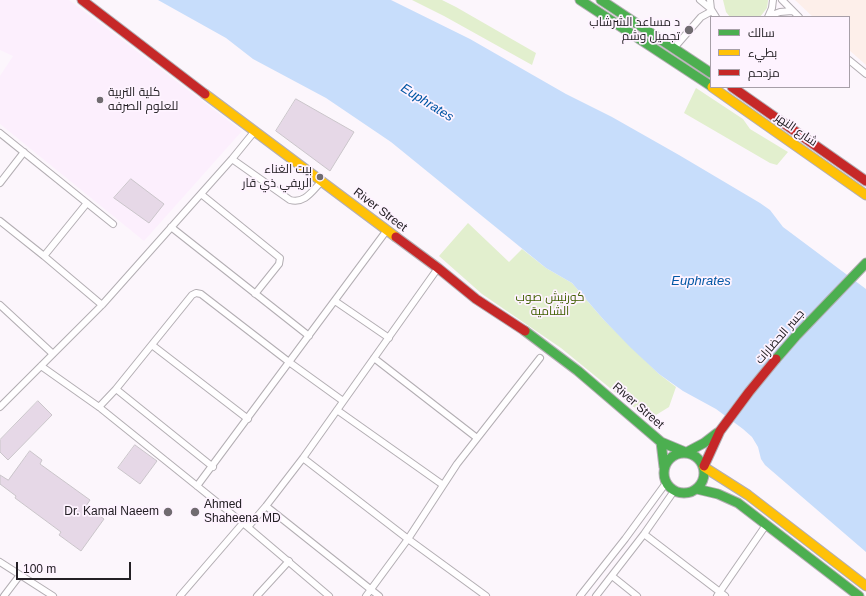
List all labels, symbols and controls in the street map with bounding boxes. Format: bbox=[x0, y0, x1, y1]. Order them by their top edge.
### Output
place label: د مساعد الشرشاب تجميل وشم bbox=[589, 16, 680, 44]
legend bbox=[710, 16, 850, 88]
marker: د مساعد الشرشاب تجميل وشم bbox=[683, 24, 695, 36]
text: سالك bbox=[748, 26, 775, 40]
text: بطيء bbox=[748, 46, 777, 60]
text: مزدحم bbox=[748, 66, 780, 80]
water label: Euphrates bbox=[398, 81, 456, 125]
place label: كلية التربية للعلوم الصرفه bbox=[108, 86, 178, 114]
marker: كلية التربية للعلوم الصرفه bbox=[95, 95, 105, 105]
street label: شارع النهر bbox=[772, 110, 820, 150]
place label: بيت الغناء الريفي ذي قار bbox=[242, 163, 312, 191]
marker: بيت الغناء الريفي ذي قار bbox=[315, 172, 325, 182]
street label: River Street bbox=[350, 185, 410, 235]
water label: Euphrates bbox=[671, 273, 731, 289]
park label: كورنيش صوب الشامية bbox=[516, 291, 584, 319]
street label: جسر الحضارات bbox=[753, 307, 807, 367]
street label: River Street bbox=[609, 380, 667, 432]
place label: Ahmed Shaheena MD bbox=[204, 498, 281, 526]
place label: Dr. Kamal Naeem bbox=[64, 505, 159, 519]
marker: Dr. Kamal Naeem bbox=[162, 506, 174, 518]
marker: Ahmed Shaheena MD bbox=[189, 506, 201, 518]
scale bar bbox=[18, 554, 133, 580]
text: 100 m bbox=[23, 562, 56, 576]

